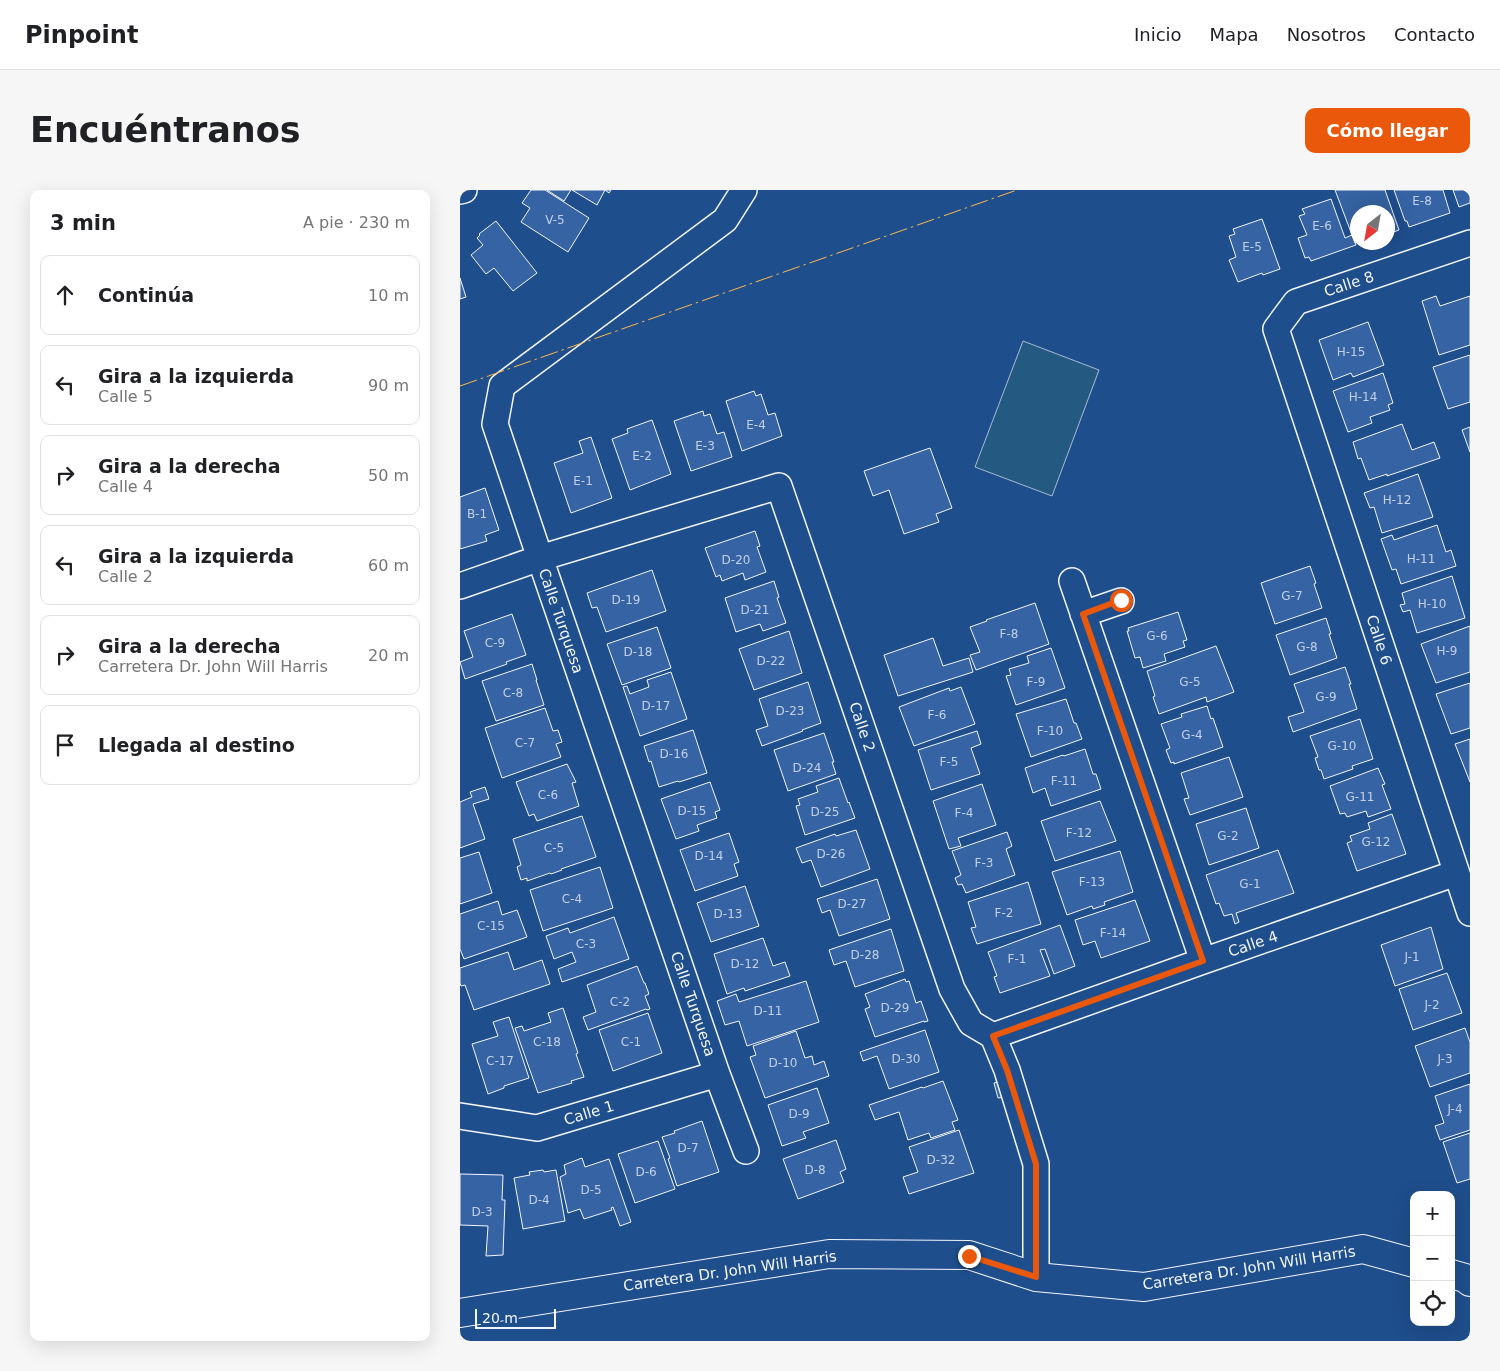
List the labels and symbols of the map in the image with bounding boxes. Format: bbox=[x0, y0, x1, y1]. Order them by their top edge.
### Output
house number: E-8 bbox=[1412, 194, 1432, 208]
north arrow bbox=[1350, 205, 1395, 250]
house number: V-5 bbox=[545, 213, 565, 227]
house number: E-6 bbox=[1312, 219, 1332, 233]
house number: E-5 bbox=[1242, 240, 1262, 254]
street label: Calle 8 bbox=[1322, 267, 1376, 301]
house number: H-15 bbox=[1337, 345, 1365, 359]
house number: H-14 bbox=[1349, 390, 1377, 404]
house number: E-4 bbox=[746, 418, 766, 432]
house number: E-3 bbox=[695, 439, 715, 453]
house number: E-2 bbox=[632, 449, 652, 463]
house number: E-1 bbox=[573, 474, 593, 488]
house number: H-12 bbox=[1383, 493, 1411, 507]
house number: B-1 bbox=[467, 507, 487, 521]
house number: H-11 bbox=[1407, 552, 1435, 566]
house number: D-20 bbox=[722, 553, 750, 567]
street label: Calle Turquesa bbox=[535, 566, 587, 676]
route start bbox=[1110, 589, 1133, 612]
house number: G-7 bbox=[1281, 589, 1303, 603]
house number: D-19 bbox=[612, 593, 640, 607]
house number: H-10 bbox=[1418, 597, 1446, 611]
house number: D-21 bbox=[741, 603, 769, 617]
street label: Calle 6 bbox=[1362, 613, 1396, 667]
house number: F-8 bbox=[1000, 627, 1018, 641]
house number: G-6 bbox=[1146, 629, 1168, 643]
house number: C-9 bbox=[485, 636, 505, 650]
house number: G-8 bbox=[1296, 640, 1318, 654]
house number: H-9 bbox=[1437, 644, 1458, 658]
house number: D-18 bbox=[624, 645, 652, 659]
house number: D-22 bbox=[757, 654, 785, 668]
house number: F-9 bbox=[1027, 675, 1045, 689]
house number: G-5 bbox=[1179, 675, 1201, 689]
house number: C-8 bbox=[503, 686, 523, 700]
house number: G-9 bbox=[1315, 690, 1337, 704]
house number: D-17 bbox=[642, 699, 670, 713]
street label: Calle 2 bbox=[845, 700, 879, 754]
house number: D-23 bbox=[776, 704, 804, 718]
house number: F-6 bbox=[928, 708, 946, 722]
house number: F-10 bbox=[1037, 724, 1063, 738]
house number: G-4 bbox=[1181, 728, 1203, 742]
house number: C-7 bbox=[515, 736, 535, 750]
house number: G-10 bbox=[1328, 739, 1356, 753]
house number: D-16 bbox=[660, 747, 688, 761]
house number: F-5 bbox=[940, 755, 958, 769]
house number: D-24 bbox=[793, 761, 821, 775]
house number: F-11 bbox=[1051, 774, 1077, 788]
house number: C-6 bbox=[538, 788, 558, 802]
house number: G-11 bbox=[1346, 790, 1374, 804]
house number: D-15 bbox=[678, 804, 706, 818]
house number: D-25 bbox=[811, 805, 839, 819]
house number: F-4 bbox=[955, 806, 973, 820]
house number: F-12 bbox=[1066, 826, 1092, 840]
house number: G-2 bbox=[1217, 829, 1239, 843]
house number: G-12 bbox=[1362, 835, 1390, 849]
house number: C-5 bbox=[544, 841, 564, 855]
house number: D-26 bbox=[817, 847, 845, 861]
house number: D-14 bbox=[695, 849, 723, 863]
house number: F-3 bbox=[975, 856, 993, 870]
house number: F-13 bbox=[1079, 875, 1105, 889]
house number: G-1 bbox=[1239, 877, 1261, 891]
house number: C-4 bbox=[562, 892, 582, 906]
house number: D-27 bbox=[838, 897, 866, 911]
house number: F-2 bbox=[995, 906, 1013, 920]
house number: D-13 bbox=[714, 907, 742, 921]
house number: C-15 bbox=[477, 919, 505, 933]
house number: F-14 bbox=[1100, 926, 1126, 940]
street label: Calle 4 bbox=[1226, 927, 1280, 961]
house number: C-3 bbox=[576, 937, 596, 951]
house number: D-28 bbox=[851, 948, 879, 962]
street label: Calle Turquesa bbox=[667, 949, 719, 1059]
house number: J-1 bbox=[1403, 950, 1420, 964]
house number: F-1 bbox=[1008, 952, 1026, 966]
house number: D-12 bbox=[731, 957, 759, 971]
house number: C-2 bbox=[610, 995, 630, 1009]
house number: J-2 bbox=[1423, 998, 1440, 1012]
house number: D-29 bbox=[881, 1001, 909, 1015]
house number: D-11 bbox=[754, 1004, 782, 1018]
house number: C-18 bbox=[533, 1035, 561, 1049]
house number: C-1 bbox=[621, 1035, 641, 1049]
house number: D-30 bbox=[892, 1052, 920, 1066]
house number: J-3 bbox=[1436, 1052, 1453, 1066]
house number: C-17 bbox=[486, 1054, 514, 1068]
house number: D-10 bbox=[769, 1056, 797, 1070]
street label: Calle 1 bbox=[562, 1097, 616, 1129]
house number: J-4 bbox=[1446, 1102, 1463, 1116]
house number: D-9 bbox=[788, 1107, 810, 1121]
house number: D-7 bbox=[677, 1141, 699, 1155]
house number: D-32 bbox=[927, 1153, 955, 1167]
house number: D-8 bbox=[804, 1163, 826, 1177]
house number: D-6 bbox=[635, 1165, 657, 1179]
house number: D-5 bbox=[580, 1183, 602, 1197]
house number: D-4 bbox=[528, 1193, 550, 1207]
house number: D-3 bbox=[471, 1205, 493, 1219]
street label: Carretera Dr. John Will Harris bbox=[1141, 1242, 1357, 1294]
route end bbox=[958, 1245, 981, 1268]
street label: Carretera Dr. John Will Harris bbox=[622, 1247, 838, 1295]
scale bar bbox=[475, 1306, 556, 1329]

